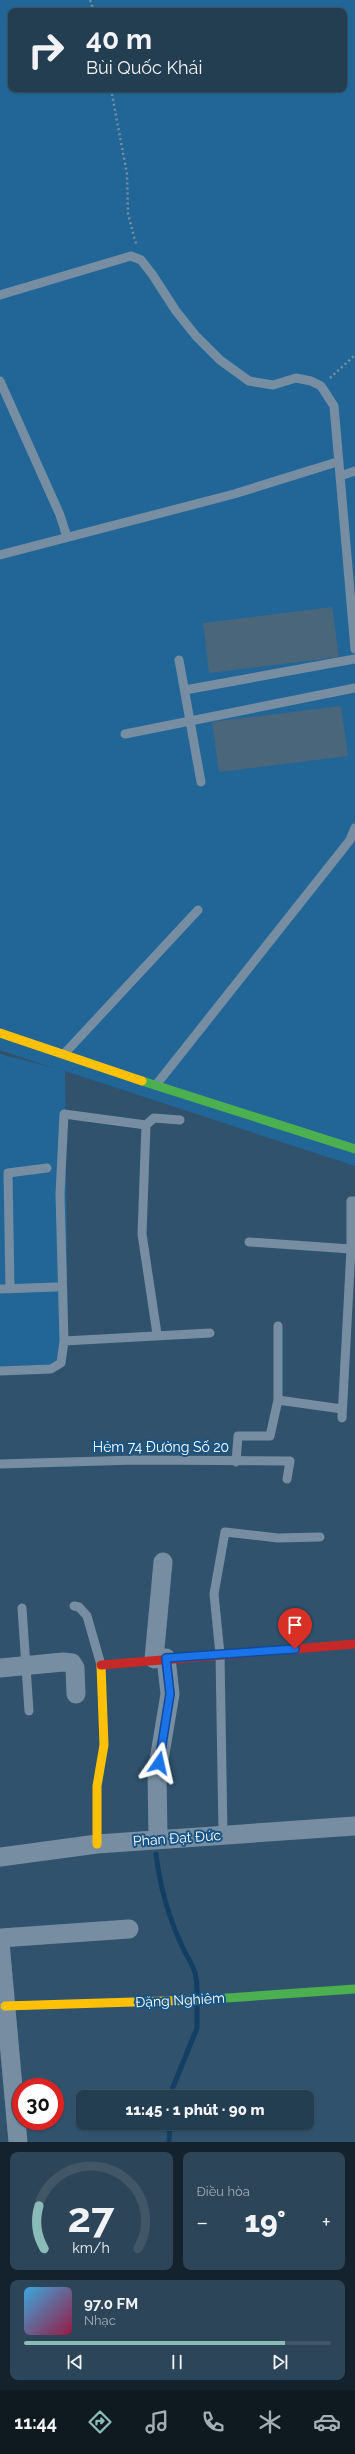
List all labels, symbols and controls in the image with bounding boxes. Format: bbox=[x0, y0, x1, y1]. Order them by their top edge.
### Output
text: 40 m bbox=[86, 23, 152, 56]
icon: right bbox=[20, 24, 72, 76]
text: Bùi Quốc Khái bbox=[86, 57, 202, 78]
street label: Hẻm 74 Đường Số 20 bbox=[93, 1439, 229, 1455]
pin bbox=[278, 1608, 312, 1649]
icon: arrive bbox=[284, 1614, 306, 1636]
position arrow bbox=[138, 1742, 180, 1784]
street label: Phan Đạt Đức bbox=[132, 1827, 222, 1849]
street label: Đặng Nghiêm bbox=[135, 1990, 225, 2010]
speed limit sign: 30 bbox=[12, 2078, 64, 2130]
text: 11:45 · 1 phút · 90 m bbox=[126, 2101, 264, 2119]
text: Điều hòa bbox=[197, 2184, 250, 2199]
text: 27 bbox=[68, 2193, 115, 2242]
text: 19° bbox=[245, 2204, 286, 2239]
text: − bbox=[197, 2209, 208, 2235]
text: + bbox=[322, 2209, 331, 2235]
text: km/h bbox=[72, 2240, 110, 2256]
text: 97.0 FM bbox=[84, 2295, 138, 2313]
text: Nhạc bbox=[84, 2313, 116, 2328]
icon: previous bbox=[64, 2351, 86, 2373]
icon: pause bbox=[166, 2351, 188, 2373]
icon: next bbox=[269, 2351, 291, 2373]
icon: directions bbox=[86, 2408, 114, 2436]
icon: music bbox=[143, 2408, 171, 2436]
icon: phone bbox=[199, 2408, 227, 2436]
icon: climate bbox=[256, 2408, 284, 2436]
icon: car bbox=[313, 2408, 341, 2436]
text: 11:44 bbox=[14, 2412, 57, 2433]

